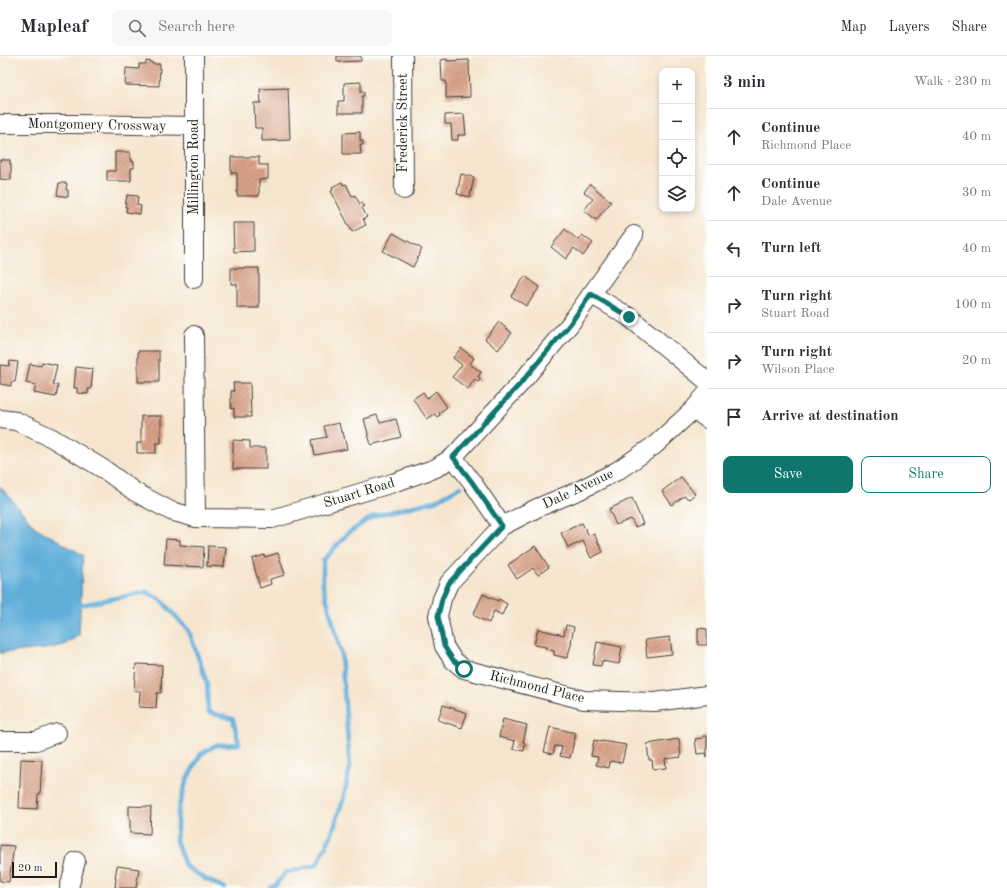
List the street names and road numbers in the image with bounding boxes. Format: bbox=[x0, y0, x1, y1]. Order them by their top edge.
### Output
street label: Frederick Street bbox=[396, 73, 410, 173]
street label: Montgomery Crossway bbox=[27, 117, 167, 133]
street label: Millington Road bbox=[187, 119, 201, 215]
street label: Dale Avenue bbox=[540, 467, 616, 511]
street label: Stuart Road bbox=[322, 476, 396, 510]
street label: Richmond Place bbox=[488, 668, 586, 706]

